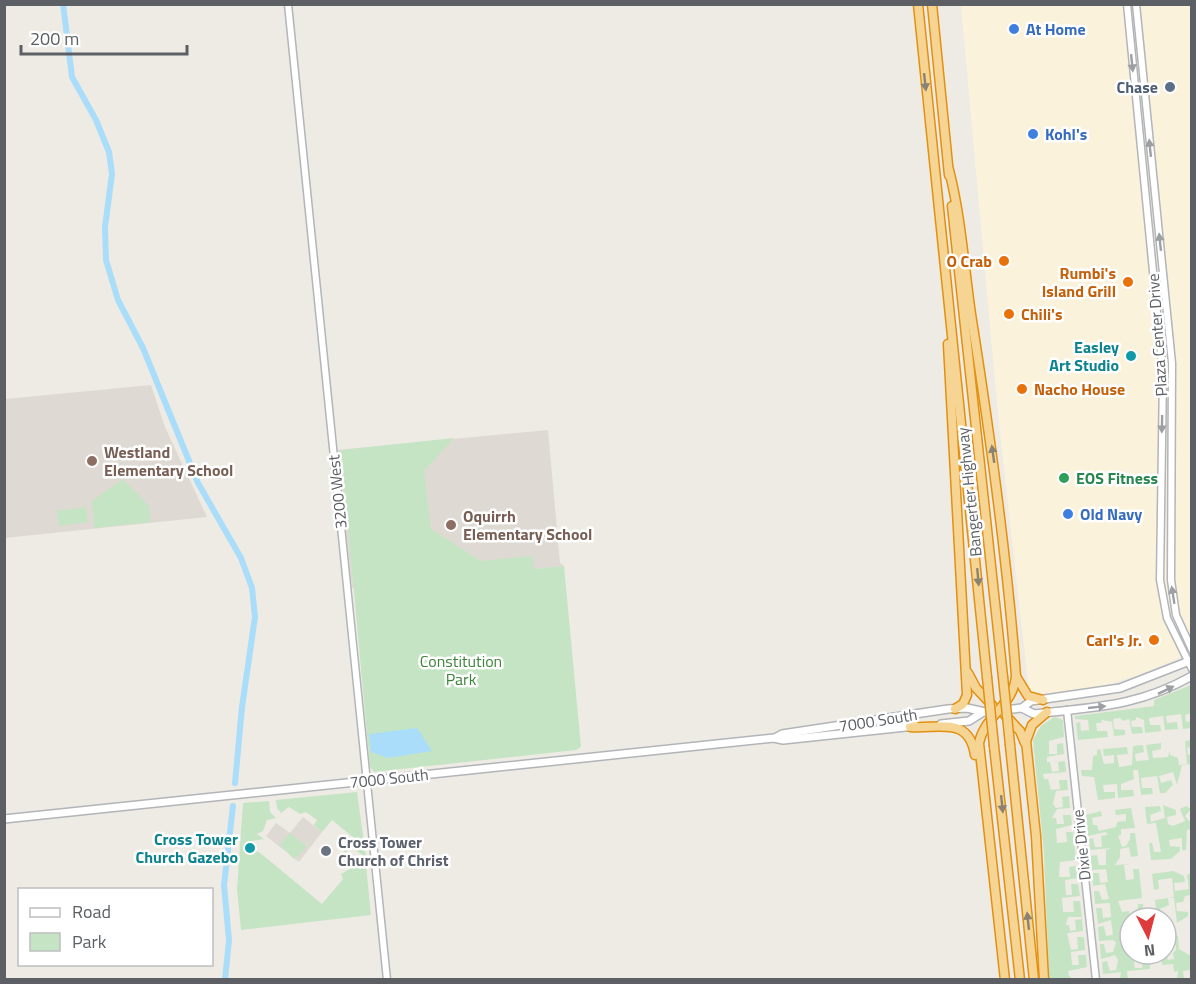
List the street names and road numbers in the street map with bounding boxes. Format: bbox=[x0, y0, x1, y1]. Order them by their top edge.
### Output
street label: Plaza Center Drive bbox=[1141, 273, 1173, 397]
street label: Bangerter Highway bbox=[950, 426, 988, 558]
street label: 3200 West bbox=[321, 453, 353, 530]
street label: 7000 South bbox=[837, 702, 919, 738]
street label: 7000 South bbox=[348, 762, 430, 794]
street label: Dixie Drive bbox=[1065, 808, 1097, 882]

